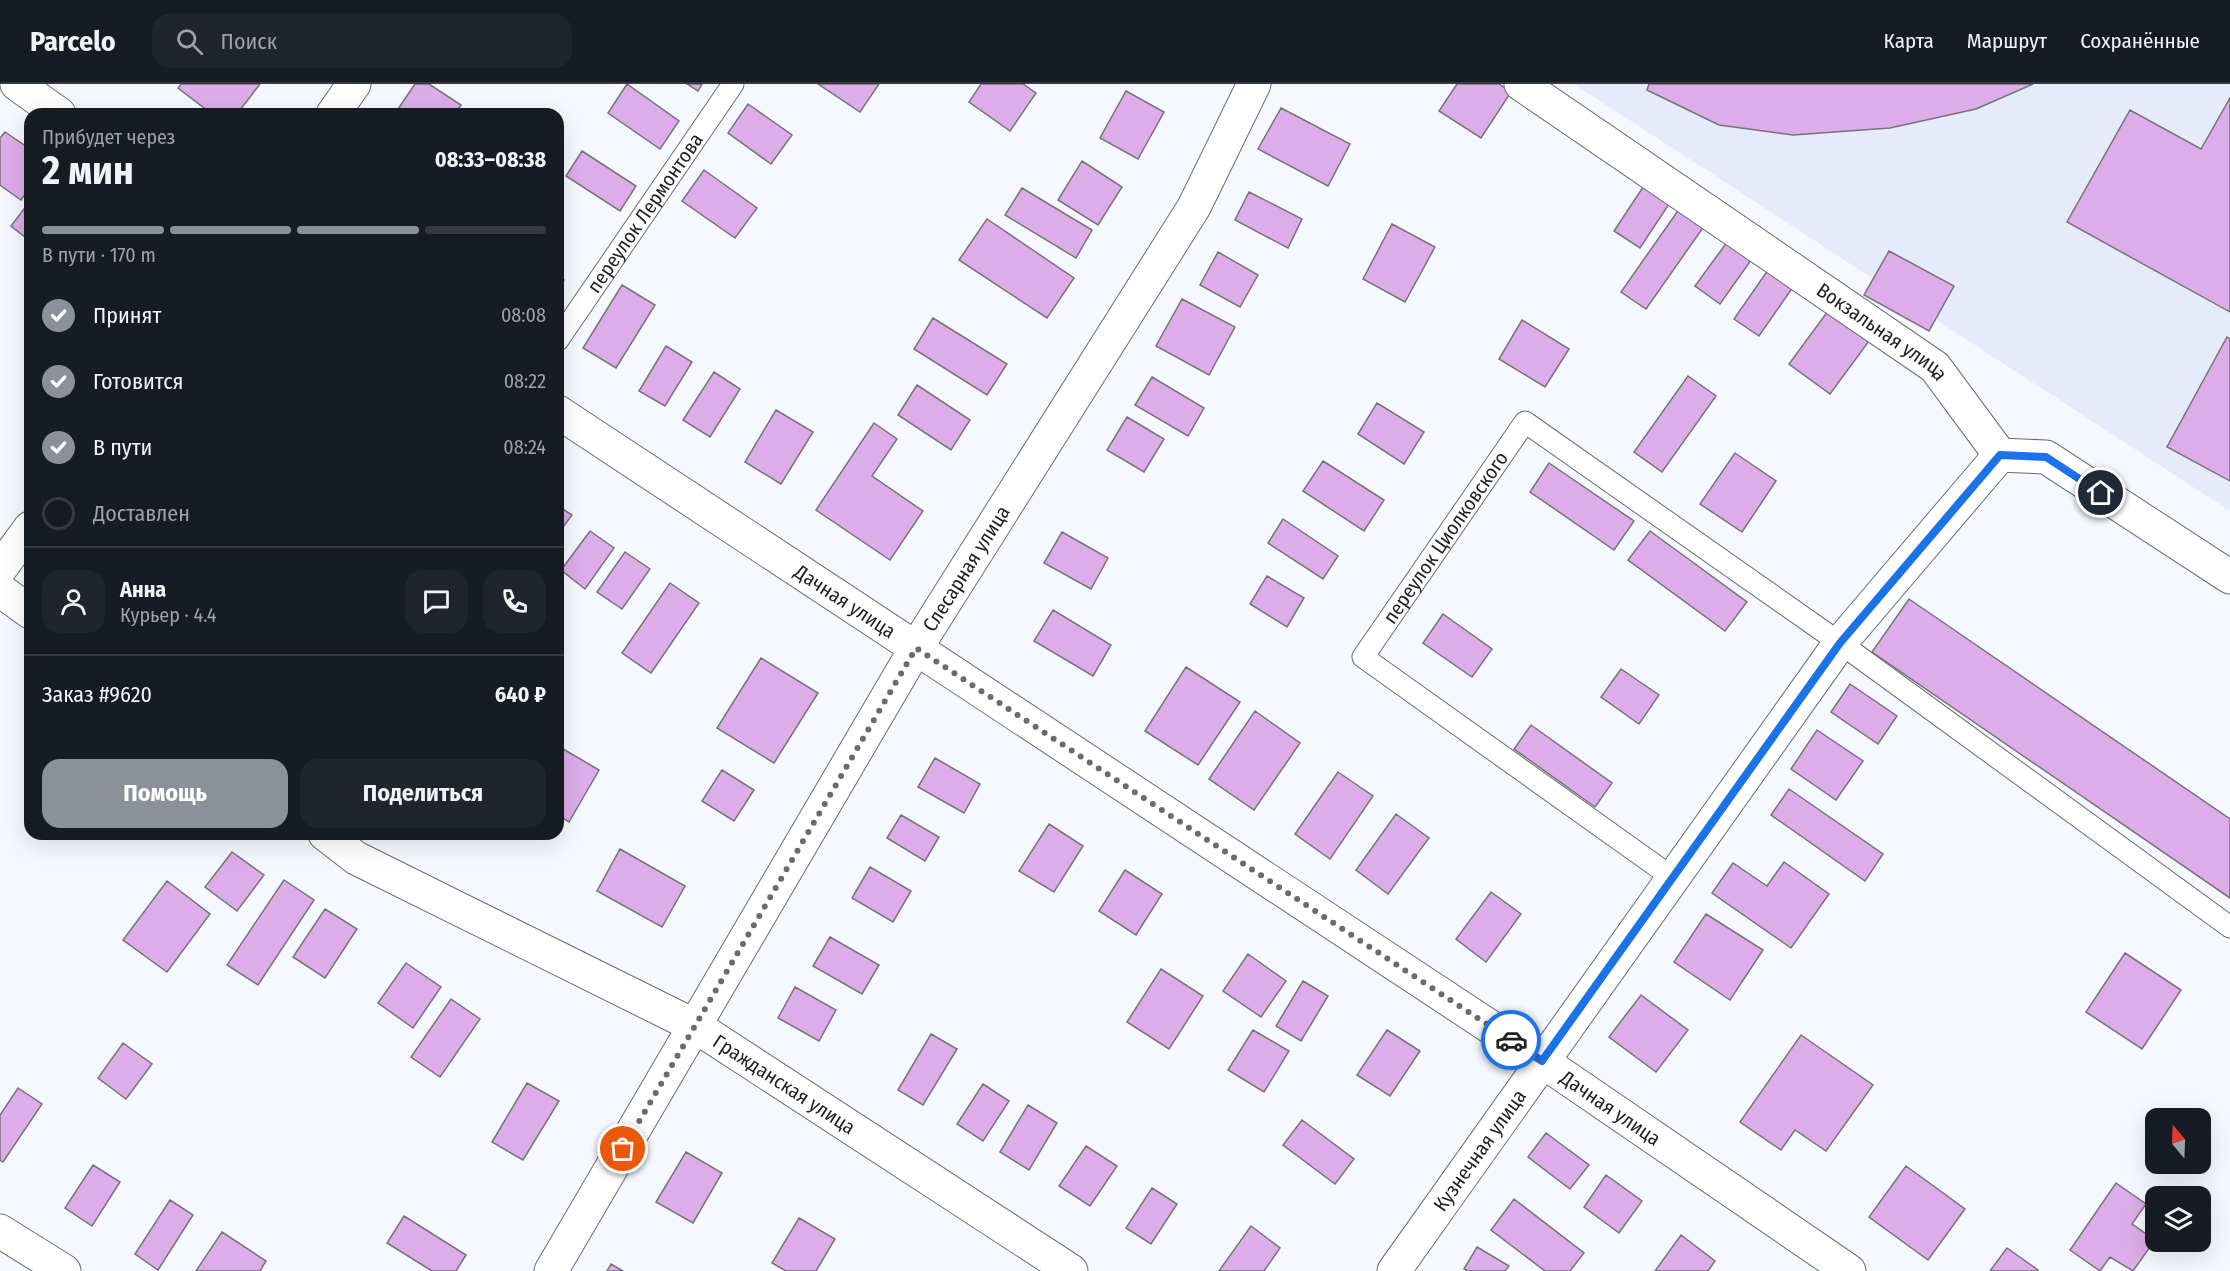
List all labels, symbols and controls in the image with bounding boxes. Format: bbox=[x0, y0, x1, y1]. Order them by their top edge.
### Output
search box bbox=[152, 14, 572, 68]
text: Parcelo bbox=[30, 25, 116, 58]
icon: search bbox=[173, 25, 206, 58]
text: Поиск bbox=[221, 28, 277, 55]
text: Карта bbox=[1884, 28, 1934, 54]
text: Маршрут bbox=[1967, 28, 2047, 54]
text: Сохранённые bbox=[2080, 28, 2200, 54]
text: Прибудет через bbox=[42, 125, 175, 149]
street label: переулок Лермонтова bbox=[582, 128, 708, 297]
text: 08:33–08:38 bbox=[435, 146, 546, 173]
text: 2 мин bbox=[42, 148, 134, 194]
text: В пути · 170 m bbox=[42, 243, 156, 267]
street label: Вокзальная улица bbox=[1812, 278, 1953, 385]
icon: check bbox=[42, 299, 75, 332]
text: Принят bbox=[93, 302, 161, 329]
text: 08:08 bbox=[501, 303, 546, 327]
icon: check bbox=[42, 365, 75, 398]
text: Готовится bbox=[93, 368, 184, 395]
text: 08:22 bbox=[504, 369, 546, 393]
icon: check bbox=[42, 431, 75, 464]
text: В пути bbox=[93, 434, 152, 461]
text: 08:24 bbox=[503, 435, 546, 459]
street label: переулок Циолковского bbox=[1378, 447, 1513, 628]
pin bbox=[2075, 467, 2126, 518]
icon: home bbox=[2084, 476, 2117, 509]
text: Доставлен bbox=[93, 500, 190, 527]
street label: Слесарная улица bbox=[917, 501, 1015, 636]
street label: Дачная улица bbox=[789, 559, 900, 643]
button: person bbox=[42, 570, 105, 633]
button: chat bbox=[405, 570, 468, 633]
button: phone bbox=[483, 570, 546, 633]
text: Анна bbox=[120, 576, 166, 603]
text: Курьер · 4.4 bbox=[120, 603, 216, 627]
text: Заказ #9620 bbox=[42, 681, 152, 708]
text: 640 ₽ bbox=[495, 681, 546, 708]
button: Помощь bbox=[42, 759, 288, 828]
button: Поделиться bbox=[300, 759, 546, 828]
courier bbox=[1481, 1010, 1541, 1070]
icon: car bbox=[1495, 1024, 1528, 1057]
street label: Гражданская улица bbox=[708, 1029, 860, 1139]
street label: Дачная улица bbox=[1555, 1065, 1665, 1151]
street label: Кузнечная улица bbox=[1428, 1085, 1531, 1216]
north arrow bbox=[2145, 1108, 2211, 1174]
map controls bbox=[2145, 1108, 2211, 1252]
pin bbox=[597, 1123, 648, 1174]
icon: bag bbox=[606, 1132, 639, 1165]
button: layers bbox=[2145, 1186, 2211, 1252]

